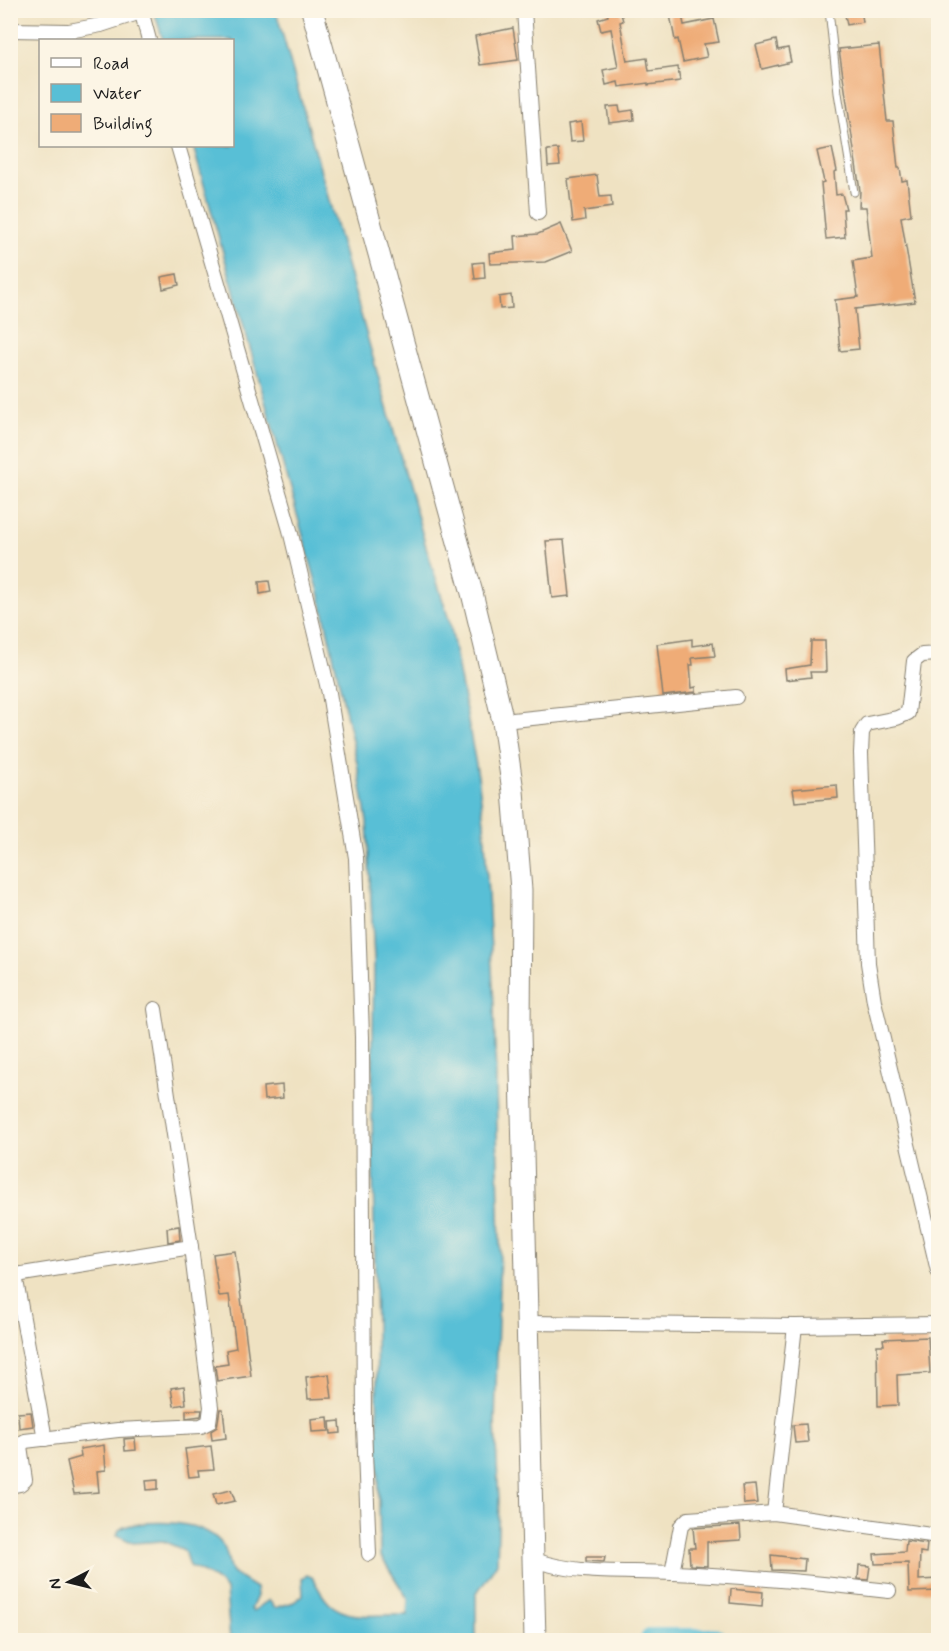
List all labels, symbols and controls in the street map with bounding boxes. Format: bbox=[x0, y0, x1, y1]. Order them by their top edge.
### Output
legend bbox=[39, 39, 234, 147]
text: Road bbox=[93, 52, 129, 76]
text: Water bbox=[93, 82, 142, 106]
text: Building bbox=[93, 112, 153, 138]
north arrow bbox=[39, 1552, 99, 1612]
text: N bbox=[45, 1577, 67, 1590]

